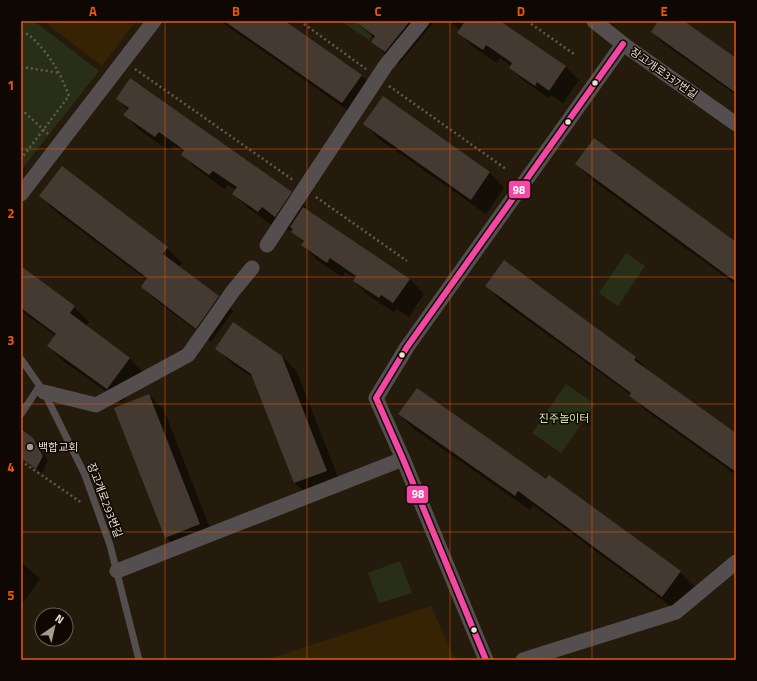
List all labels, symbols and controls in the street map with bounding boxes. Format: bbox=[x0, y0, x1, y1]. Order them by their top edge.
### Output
text: A bbox=[89, 1, 97, 21]
text: B bbox=[232, 1, 240, 21]
text: C bbox=[374, 1, 382, 21]
text: D bbox=[517, 1, 525, 21]
text: E bbox=[660, 1, 668, 21]
street label: 장고개로337번길 bbox=[627, 44, 701, 102]
text: 1 bbox=[7, 75, 15, 95]
unlabelled marker bbox=[590, 78, 600, 88]
unlabelled marker bbox=[563, 117, 573, 127]
line badge: 98 bbox=[508, 180, 531, 199]
text: 98 bbox=[513, 182, 525, 198]
text: 2 bbox=[7, 203, 15, 223]
text: 3 bbox=[7, 330, 15, 350]
unlabelled marker bbox=[397, 350, 407, 360]
park label: 진주놀이터 bbox=[539, 410, 589, 426]
place label: 백합교회 bbox=[38, 439, 78, 455]
marker: 백합교회 bbox=[25, 442, 35, 452]
text: 4 bbox=[7, 457, 15, 477]
street label: 장고개로293번길 bbox=[83, 460, 127, 540]
line badge: 98 bbox=[406, 485, 429, 504]
text: 98 bbox=[412, 486, 424, 502]
text: 5 bbox=[7, 585, 15, 605]
north arrow bbox=[34, 607, 74, 647]
text: N bbox=[52, 610, 67, 627]
unlabelled marker bbox=[469, 625, 479, 635]

